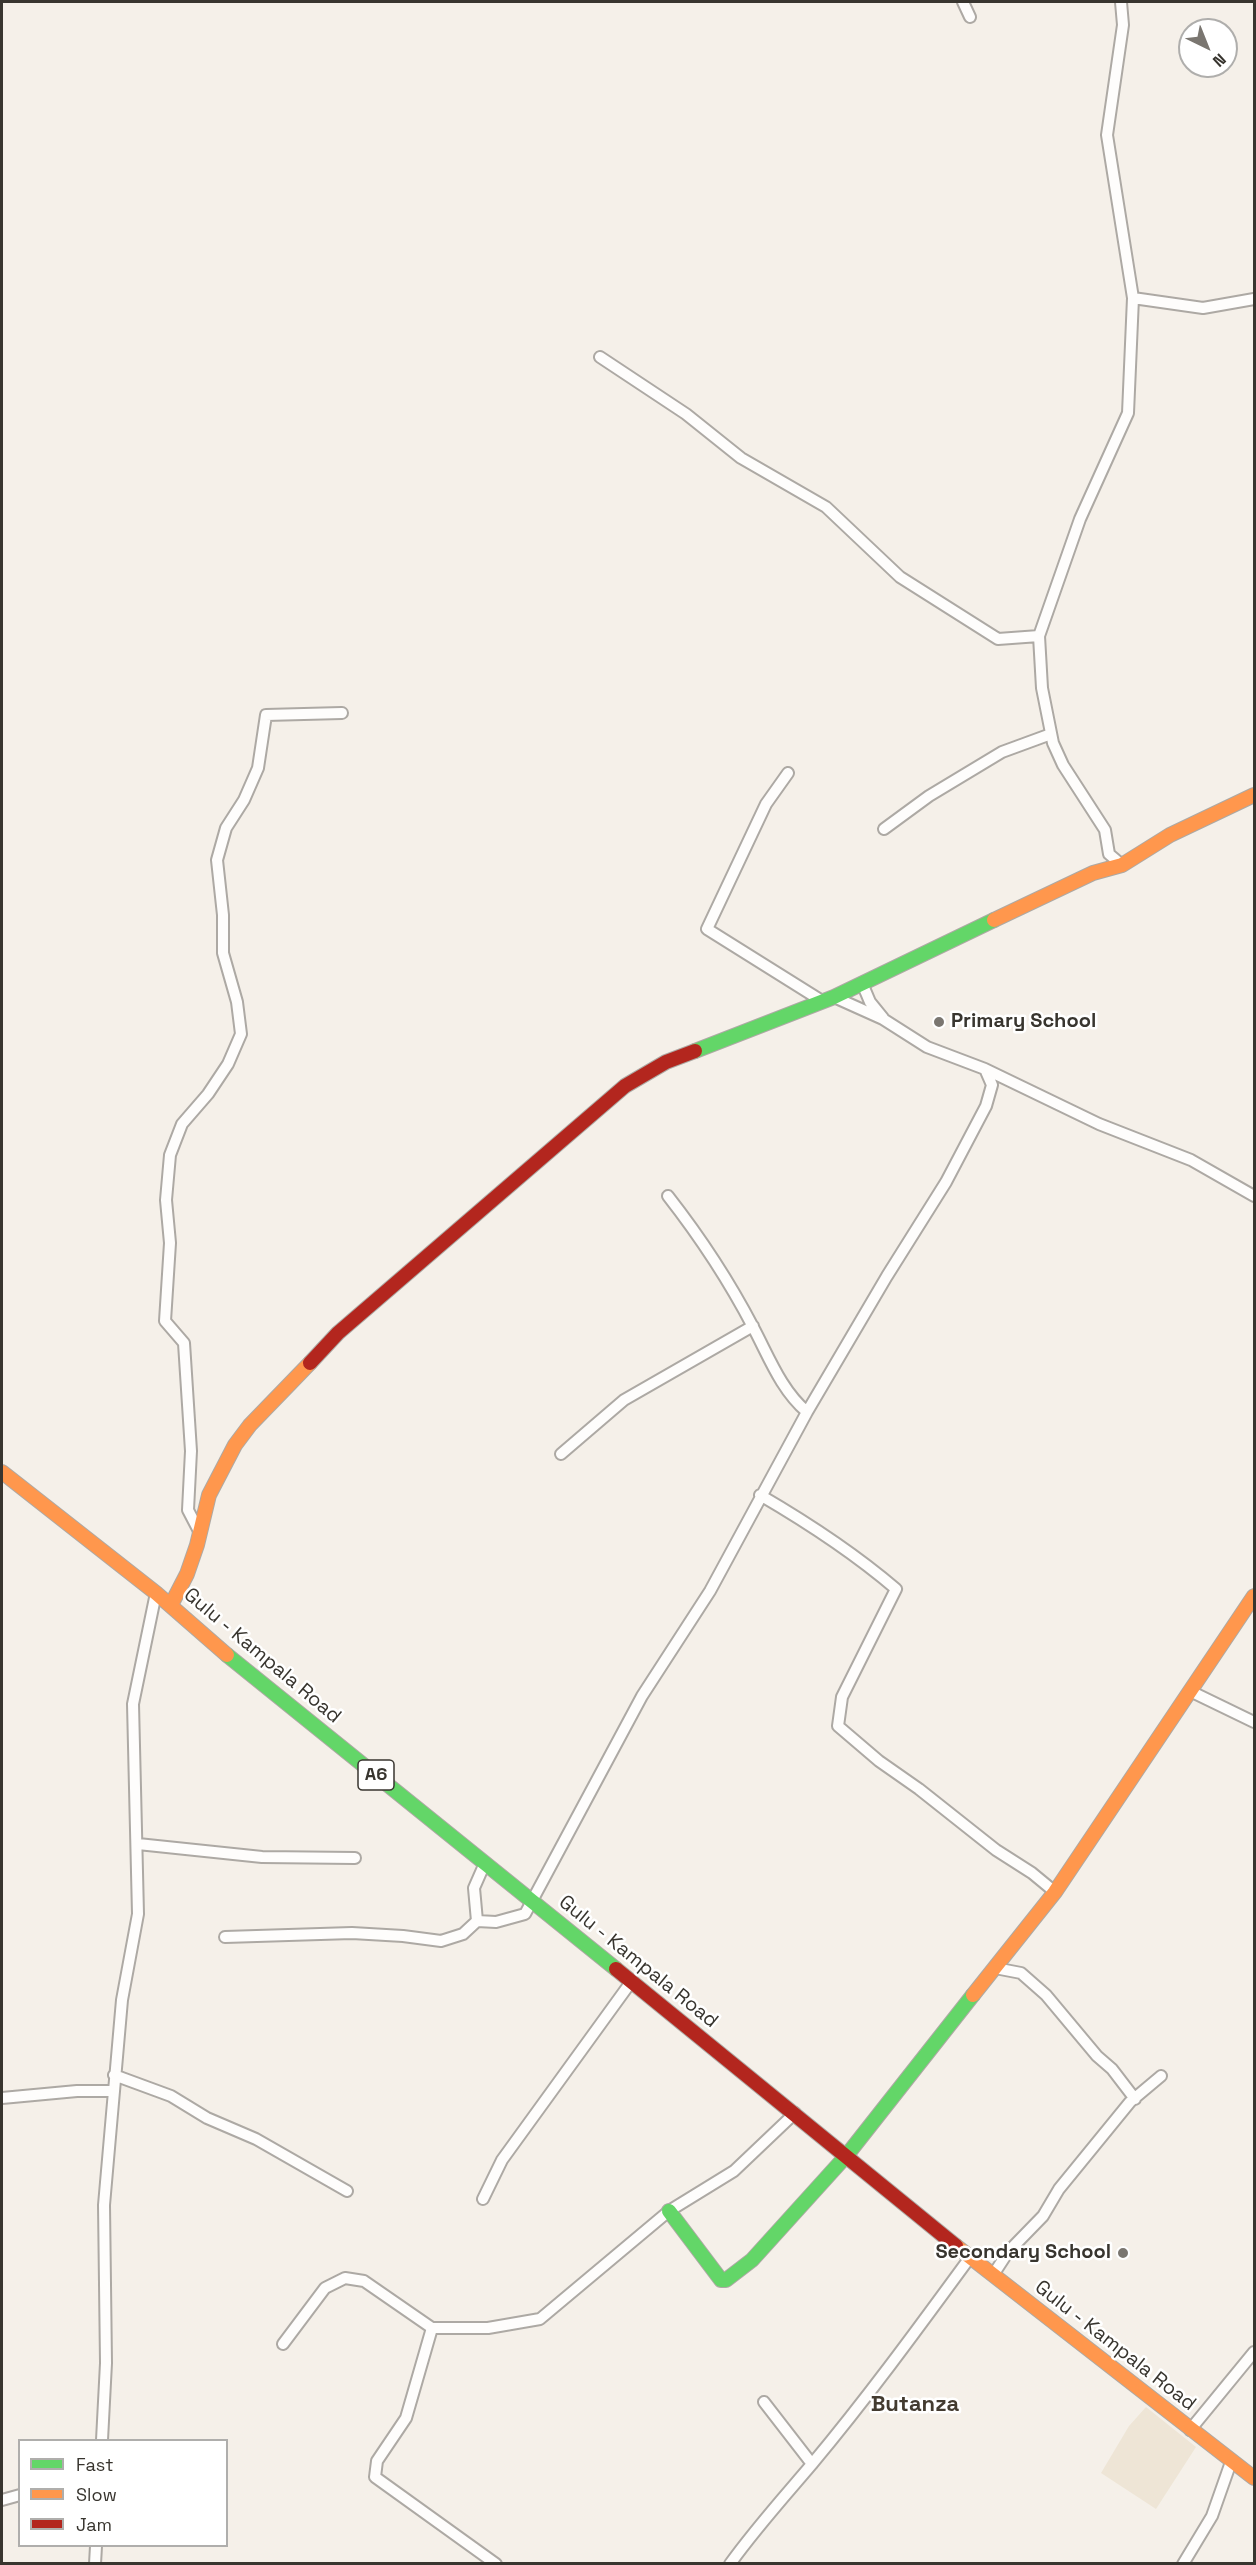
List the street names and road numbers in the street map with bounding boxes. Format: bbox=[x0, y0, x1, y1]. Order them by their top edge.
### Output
street label: Gulu - Kampala Road bbox=[178, 1583, 346, 1729]
road number: A6 bbox=[358, 1760, 394, 1790]
street label: Gulu - Kampala Road bbox=[554, 1890, 722, 2034]
street label: Gulu - Kampala Road bbox=[1030, 2276, 1200, 2416]

